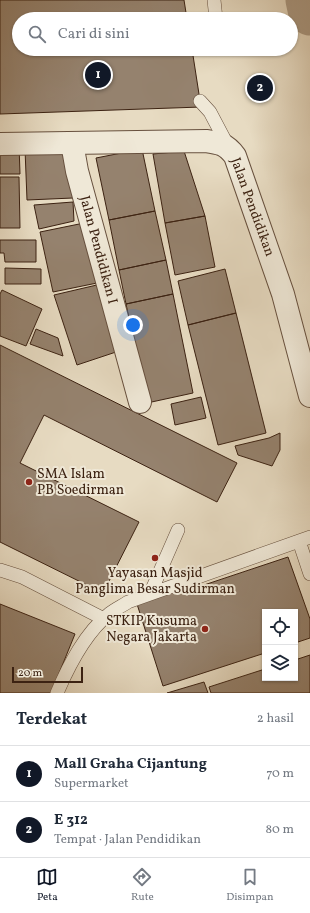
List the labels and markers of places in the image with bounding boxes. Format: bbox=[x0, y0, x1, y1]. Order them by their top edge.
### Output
pin: 1 bbox=[85, 60, 111, 90]
pin: 2 bbox=[247, 73, 273, 103]
place label: SMA Islam PB Soedirman bbox=[37, 465, 124, 500]
marker: SMA Islam PB Soedirman bbox=[24, 477, 34, 487]
marker: Yayasan Masjid Panglima Besar Sudirman bbox=[150, 553, 160, 563]
place label: Yayasan Masjid Panglima Besar Sudirman bbox=[75, 564, 235, 599]
place label: STKIP Kusuma Negara Jakarta bbox=[106, 612, 197, 647]
marker: STKIP Kusuma Negara Jakarta bbox=[200, 624, 210, 634]

